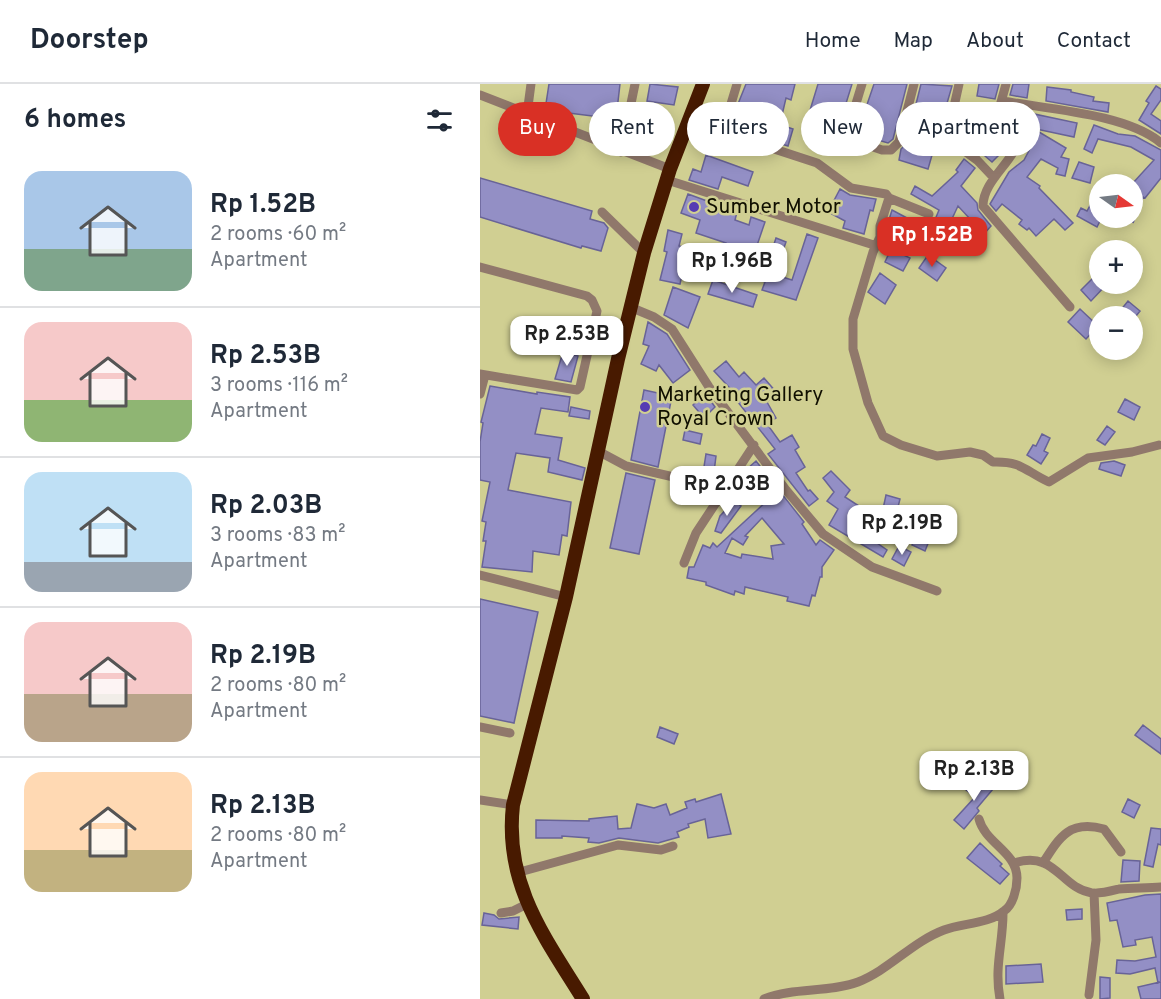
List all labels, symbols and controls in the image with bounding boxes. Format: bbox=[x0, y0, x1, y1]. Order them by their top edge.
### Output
text: Doorstep bbox=[30, 23, 149, 59]
text: Home bbox=[805, 28, 861, 55]
text: Map bbox=[894, 28, 933, 55]
text: About bbox=[966, 28, 1024, 55]
text: Contact bbox=[1057, 28, 1131, 55]
chip: Buy bbox=[498, 102, 577, 156]
chip: Rent bbox=[589, 102, 675, 156]
chip: Filters bbox=[687, 102, 789, 156]
chip: New bbox=[801, 102, 884, 156]
chip: Apartment bbox=[896, 102, 1040, 156]
text: 6 homes bbox=[24, 104, 126, 137]
icon: filters bbox=[423, 104, 456, 137]
north arrow bbox=[1089, 174, 1143, 228]
map controls bbox=[1089, 174, 1143, 360]
text: Rp 1.52B bbox=[210, 189, 316, 222]
place label: Sumber Motor bbox=[706, 194, 841, 221]
icon: home bbox=[72, 195, 144, 267]
marker: Sumber Motor bbox=[687, 200, 701, 214]
pin: Rp 1.52B bbox=[870, 217, 994, 268]
text: 2 rooms · 60 m² bbox=[210, 222, 346, 248]
text: Rp 1.52B bbox=[891, 223, 973, 249]
button: + bbox=[1089, 240, 1143, 294]
pin: Rp 1.96B bbox=[670, 243, 794, 294]
text: Apartment bbox=[210, 248, 308, 274]
text: Rp 1.96B bbox=[691, 249, 773, 275]
button: − bbox=[1089, 306, 1143, 360]
pin: Rp 2.53B bbox=[505, 316, 629, 367]
text: Rp 2.53B bbox=[524, 322, 610, 348]
text: Rp 2.53B bbox=[210, 340, 321, 373]
icon: home bbox=[72, 346, 144, 418]
text: 3 rooms · 116 m² bbox=[210, 373, 348, 399]
place label: Marketing Gallery Royal Crown bbox=[657, 382, 823, 433]
text: Apartment bbox=[210, 399, 308, 425]
marker: Marketing Gallery Royal Crown bbox=[638, 400, 652, 414]
pin: Rp 2.03B bbox=[665, 466, 789, 517]
text: Rp 2.03B bbox=[684, 472, 770, 498]
text: Rp 2.03B bbox=[210, 490, 322, 523]
icon: home bbox=[72, 496, 144, 568]
pin: Rp 2.19B bbox=[840, 505, 964, 556]
text: Rp 2.19B bbox=[861, 511, 943, 537]
text: 3 rooms · 83 m² bbox=[210, 523, 345, 549]
text: Apartment bbox=[210, 549, 308, 575]
text: Rp 2.19B bbox=[210, 640, 316, 673]
icon: home bbox=[72, 646, 144, 718]
text: 2 rooms · 80 m² bbox=[210, 673, 346, 699]
text: Apartment bbox=[210, 699, 308, 725]
pin: Rp 2.13B bbox=[912, 751, 1036, 802]
text: Rp 2.13B bbox=[933, 757, 1015, 783]
text: Rp 2.13B bbox=[210, 790, 316, 823]
icon: home bbox=[72, 796, 144, 868]
text: 2 rooms · 80 m² bbox=[210, 823, 346, 849]
text: Apartment bbox=[210, 849, 308, 875]

